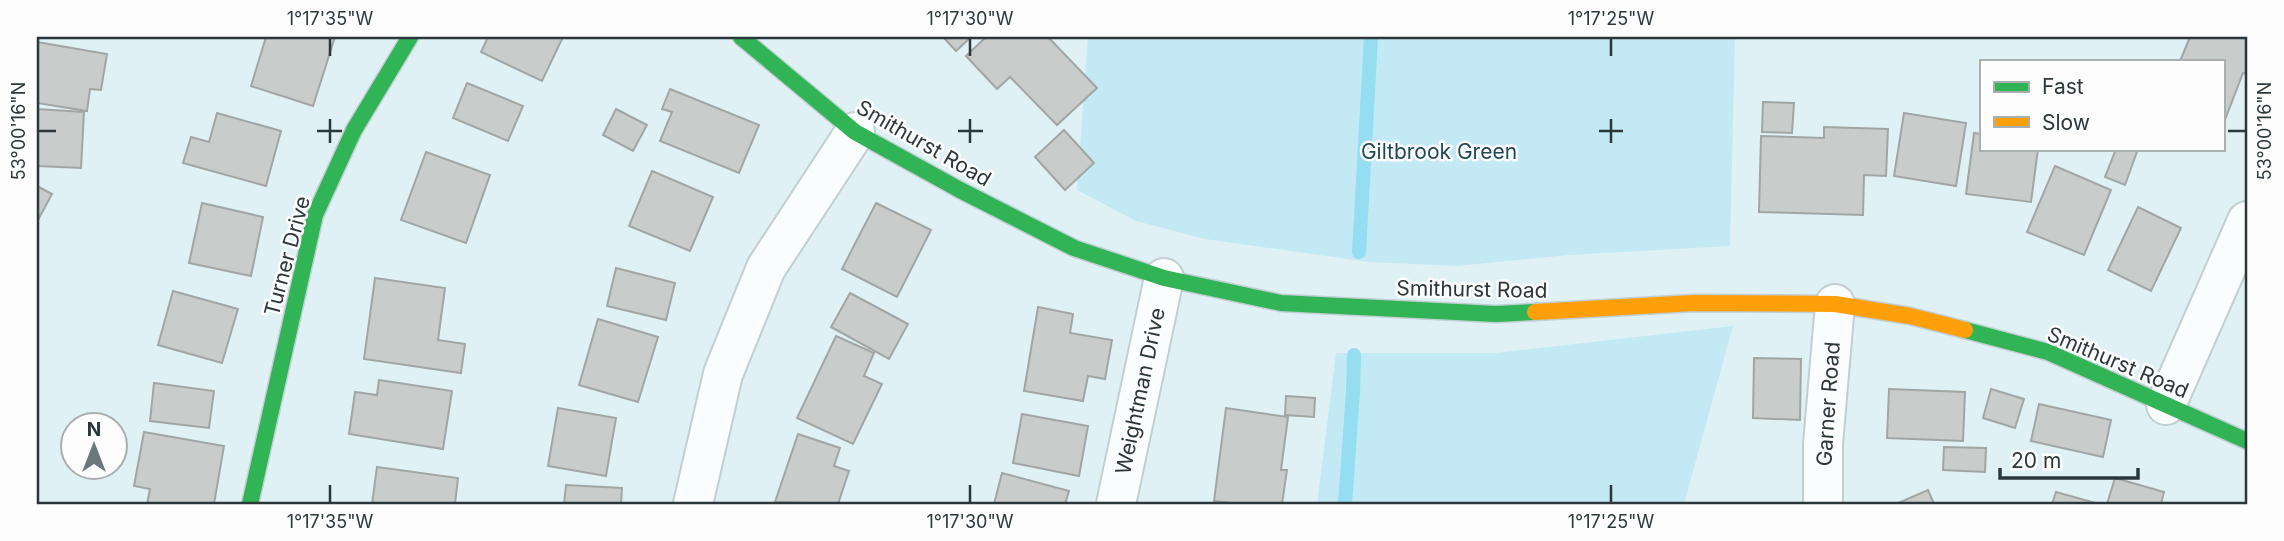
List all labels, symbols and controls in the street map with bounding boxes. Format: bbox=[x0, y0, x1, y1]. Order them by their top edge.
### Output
text: 1°17'35"W bbox=[287, 8, 374, 29]
text: 1°17'30"W bbox=[926, 8, 1014, 29]
text: 1°17'25"W bbox=[1568, 8, 1654, 29]
legend bbox=[1980, 60, 2224, 150]
text: Fast bbox=[2042, 74, 2084, 99]
text: 53°00'16"N bbox=[8, 82, 29, 180]
text: 53°00'16"N bbox=[2254, 82, 2275, 180]
street label: Smithurst Road bbox=[852, 94, 996, 192]
text: Slow bbox=[2042, 110, 2090, 135]
park label: Giltbrook Green bbox=[1361, 139, 1517, 164]
street label: Turner Drive bbox=[259, 193, 315, 319]
street label: Smithurst Road bbox=[1396, 275, 1548, 303]
street label: Weightman Drive bbox=[1110, 305, 1170, 477]
street label: Smithurst Road bbox=[2044, 321, 2192, 403]
street label: Garner Road bbox=[1811, 341, 1845, 467]
north arrow bbox=[60, 412, 130, 482]
text: N bbox=[87, 418, 101, 441]
scale bar bbox=[2000, 436, 2139, 480]
text: 20 m bbox=[2011, 448, 2061, 473]
text: 1°17'35"W bbox=[287, 511, 374, 532]
text: 1°17'30"W bbox=[926, 511, 1014, 532]
text: 1°17'25"W bbox=[1568, 511, 1654, 532]

